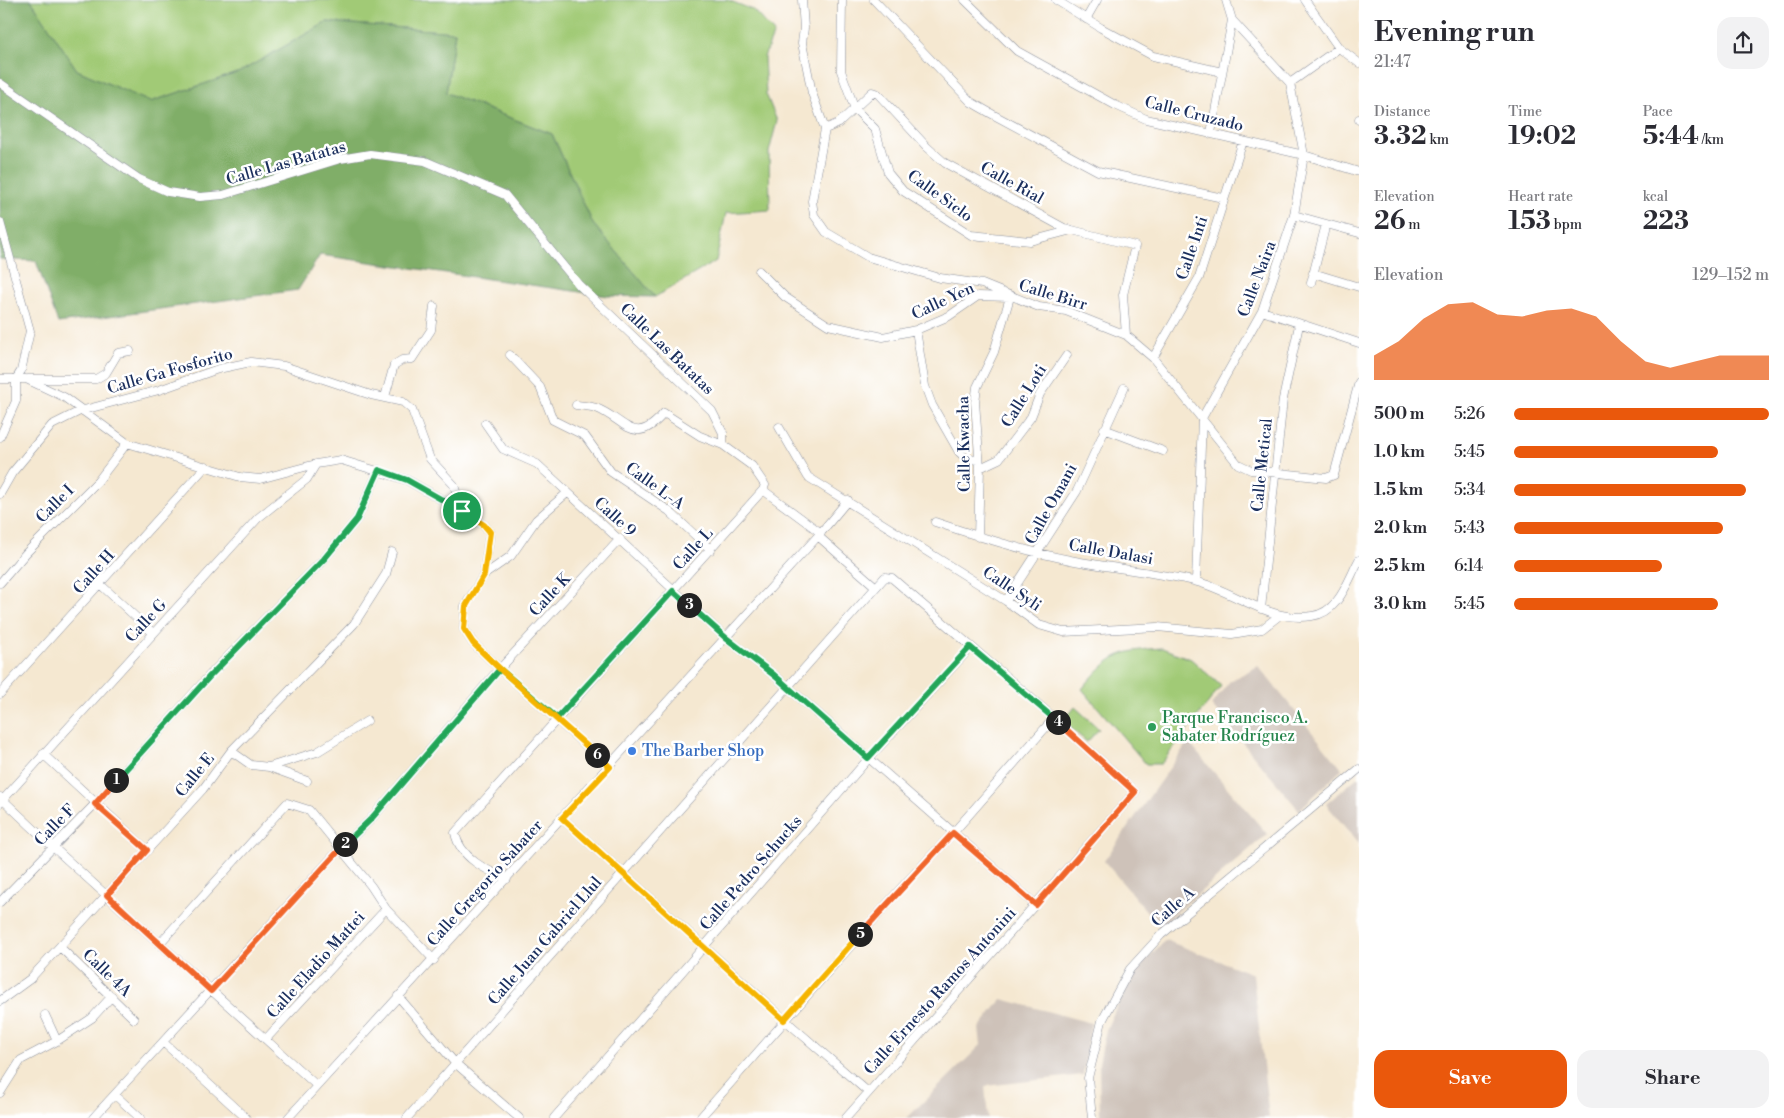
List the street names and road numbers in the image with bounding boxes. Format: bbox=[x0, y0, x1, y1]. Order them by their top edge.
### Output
street label: Calle Cruzado bbox=[1142, 92, 1246, 136]
street label: Calle Las Batatas bbox=[224, 136, 348, 190]
street label: Calle Rial bbox=[977, 158, 1047, 209]
street label: Calle Siclo bbox=[903, 166, 977, 226]
street label: Calle Inti bbox=[1172, 213, 1212, 283]
street label: Calle Naira bbox=[1233, 237, 1281, 320]
street label: Calle Birr bbox=[1016, 275, 1090, 315]
street label: Calle Yen bbox=[908, 278, 978, 324]
street label: Calle Las Batatas bbox=[616, 299, 718, 399]
street label: Calle Ga Fosforito bbox=[105, 344, 235, 398]
street label: Calle Loti bbox=[997, 361, 1051, 431]
street label: Calle Kwacha bbox=[953, 395, 975, 492]
street label: Calle Metical bbox=[1247, 417, 1277, 513]
street label: Calle L-A bbox=[621, 458, 689, 515]
street label: Calle Omani bbox=[1021, 460, 1081, 548]
street label: Calle I bbox=[32, 481, 78, 527]
street label: Calle 9 bbox=[590, 493, 640, 541]
street label: Calle L bbox=[669, 523, 718, 574]
street label: Calle Dalasi bbox=[1067, 535, 1155, 569]
street label: Calle H bbox=[69, 546, 119, 598]
street label: Calle Syli bbox=[979, 562, 1045, 616]
street label: Calle K bbox=[525, 568, 576, 621]
street label: Calle G bbox=[121, 595, 171, 647]
street label: Calle E bbox=[171, 749, 219, 801]
street label: Calle F bbox=[30, 800, 80, 850]
street label: Calle Pedro Schucks bbox=[696, 811, 806, 935]
street label: Calle Gregorio Sabater bbox=[423, 815, 547, 951]
street label: Calle Juan Gabriel Llul bbox=[484, 872, 606, 1009]
street label: Calle A bbox=[1147, 882, 1200, 931]
street label: Calle Ernesto Ramos Antonini bbox=[860, 903, 1020, 1079]
street label: Calle Eladio Mattei bbox=[263, 907, 369, 1023]
street label: Calle 4A bbox=[78, 945, 136, 1002]

